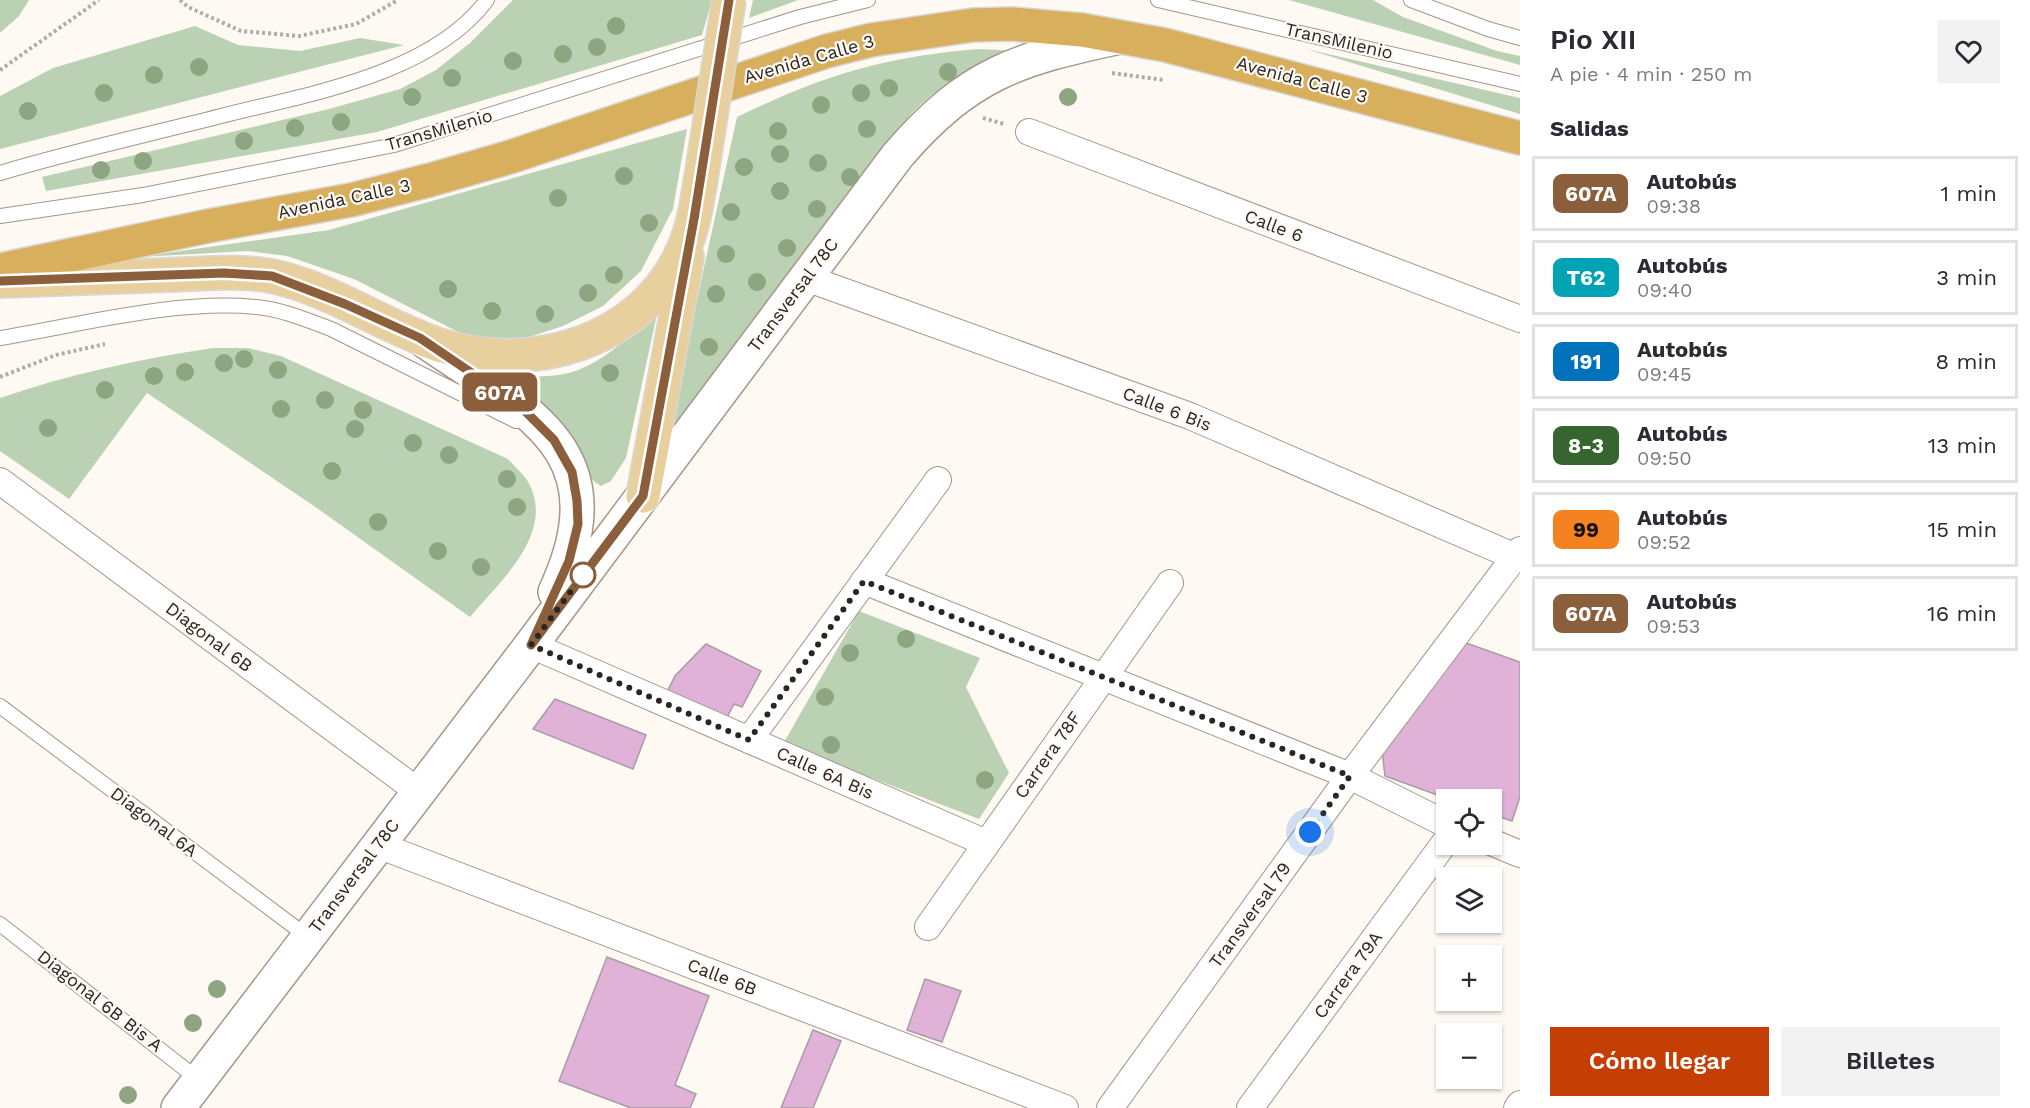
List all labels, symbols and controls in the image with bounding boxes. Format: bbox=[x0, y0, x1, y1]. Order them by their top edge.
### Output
street label: TransMilenio bbox=[1283, 18, 1395, 63]
button: heart bbox=[1937, 20, 2000, 83]
text: Pio XII bbox=[1550, 23, 1636, 56]
street label: Avenida Calle 3 bbox=[741, 30, 877, 87]
street label: Avenida Calle 3 bbox=[1234, 52, 1370, 107]
text: A pie · 4 min · 250 m bbox=[1550, 62, 1752, 86]
street label: TransMilenio bbox=[383, 104, 495, 155]
text: Salidas bbox=[1550, 116, 1629, 141]
text: Autobús bbox=[1646, 169, 1737, 194]
street label: Avenida Calle 3 bbox=[276, 174, 412, 223]
text: 607A bbox=[1565, 181, 1616, 206]
text: 1 min bbox=[1940, 181, 1997, 206]
text: 09:38 bbox=[1646, 194, 1701, 218]
street label: Calle 6 bbox=[1242, 205, 1306, 246]
street label: Transversal 78C bbox=[743, 234, 842, 356]
text: Autobús bbox=[1637, 253, 1727, 278]
text: T62 bbox=[1566, 265, 1606, 290]
text: 3 min bbox=[1936, 265, 1997, 290]
text: 09:40 bbox=[1637, 278, 1692, 302]
text: Autobús bbox=[1637, 337, 1727, 362]
text: 191 bbox=[1570, 349, 1602, 374]
text: 8 min bbox=[1936, 349, 1997, 374]
text: 09:45 bbox=[1637, 362, 1692, 386]
line badge: 607A bbox=[458, 372, 542, 412]
text: 607A bbox=[474, 380, 526, 405]
street label: Calle 6 Bis bbox=[1120, 382, 1214, 435]
text: Autobús bbox=[1637, 421, 1727, 446]
text: 8-3 bbox=[1568, 433, 1604, 458]
text: 13 min bbox=[1928, 433, 1997, 458]
text: 09:50 bbox=[1637, 446, 1692, 470]
text: Autobús bbox=[1637, 505, 1727, 530]
text: 99 bbox=[1573, 517, 1599, 542]
text: 15 min bbox=[1928, 517, 1997, 542]
text: 09:52 bbox=[1637, 530, 1691, 554]
unlabelled marker bbox=[570, 562, 596, 588]
text: Autobús bbox=[1646, 589, 1737, 614]
street label: Diagonal 6B bbox=[162, 597, 257, 676]
text: 607A bbox=[1565, 601, 1616, 626]
text: 16 min bbox=[1927, 601, 1997, 626]
text: 09:53 bbox=[1646, 614, 1700, 638]
street label: Carrera 78F bbox=[1010, 707, 1085, 802]
street label: Calle 6A Bis bbox=[773, 742, 877, 803]
street label: Diagonal 6A bbox=[107, 782, 202, 861]
map controls bbox=[1436, 789, 1502, 1089]
button: locate bbox=[1436, 789, 1502, 855]
street label: Transversal 78C bbox=[304, 815, 403, 937]
your location bbox=[1295, 817, 1325, 847]
street label: Transversal 79 bbox=[1204, 858, 1295, 972]
button: layers bbox=[1436, 867, 1502, 933]
street label: Carrera 79A bbox=[1309, 927, 1386, 1022]
street label: Diagonal 6B Bis A bbox=[34, 945, 167, 1056]
button: + bbox=[1436, 945, 1502, 1011]
street label: Calle 6B bbox=[684, 954, 760, 999]
button: − bbox=[1436, 1023, 1502, 1089]
button: Cómo llegar bbox=[1550, 1027, 1769, 1096]
button: Billetes bbox=[1781, 1027, 2000, 1096]

